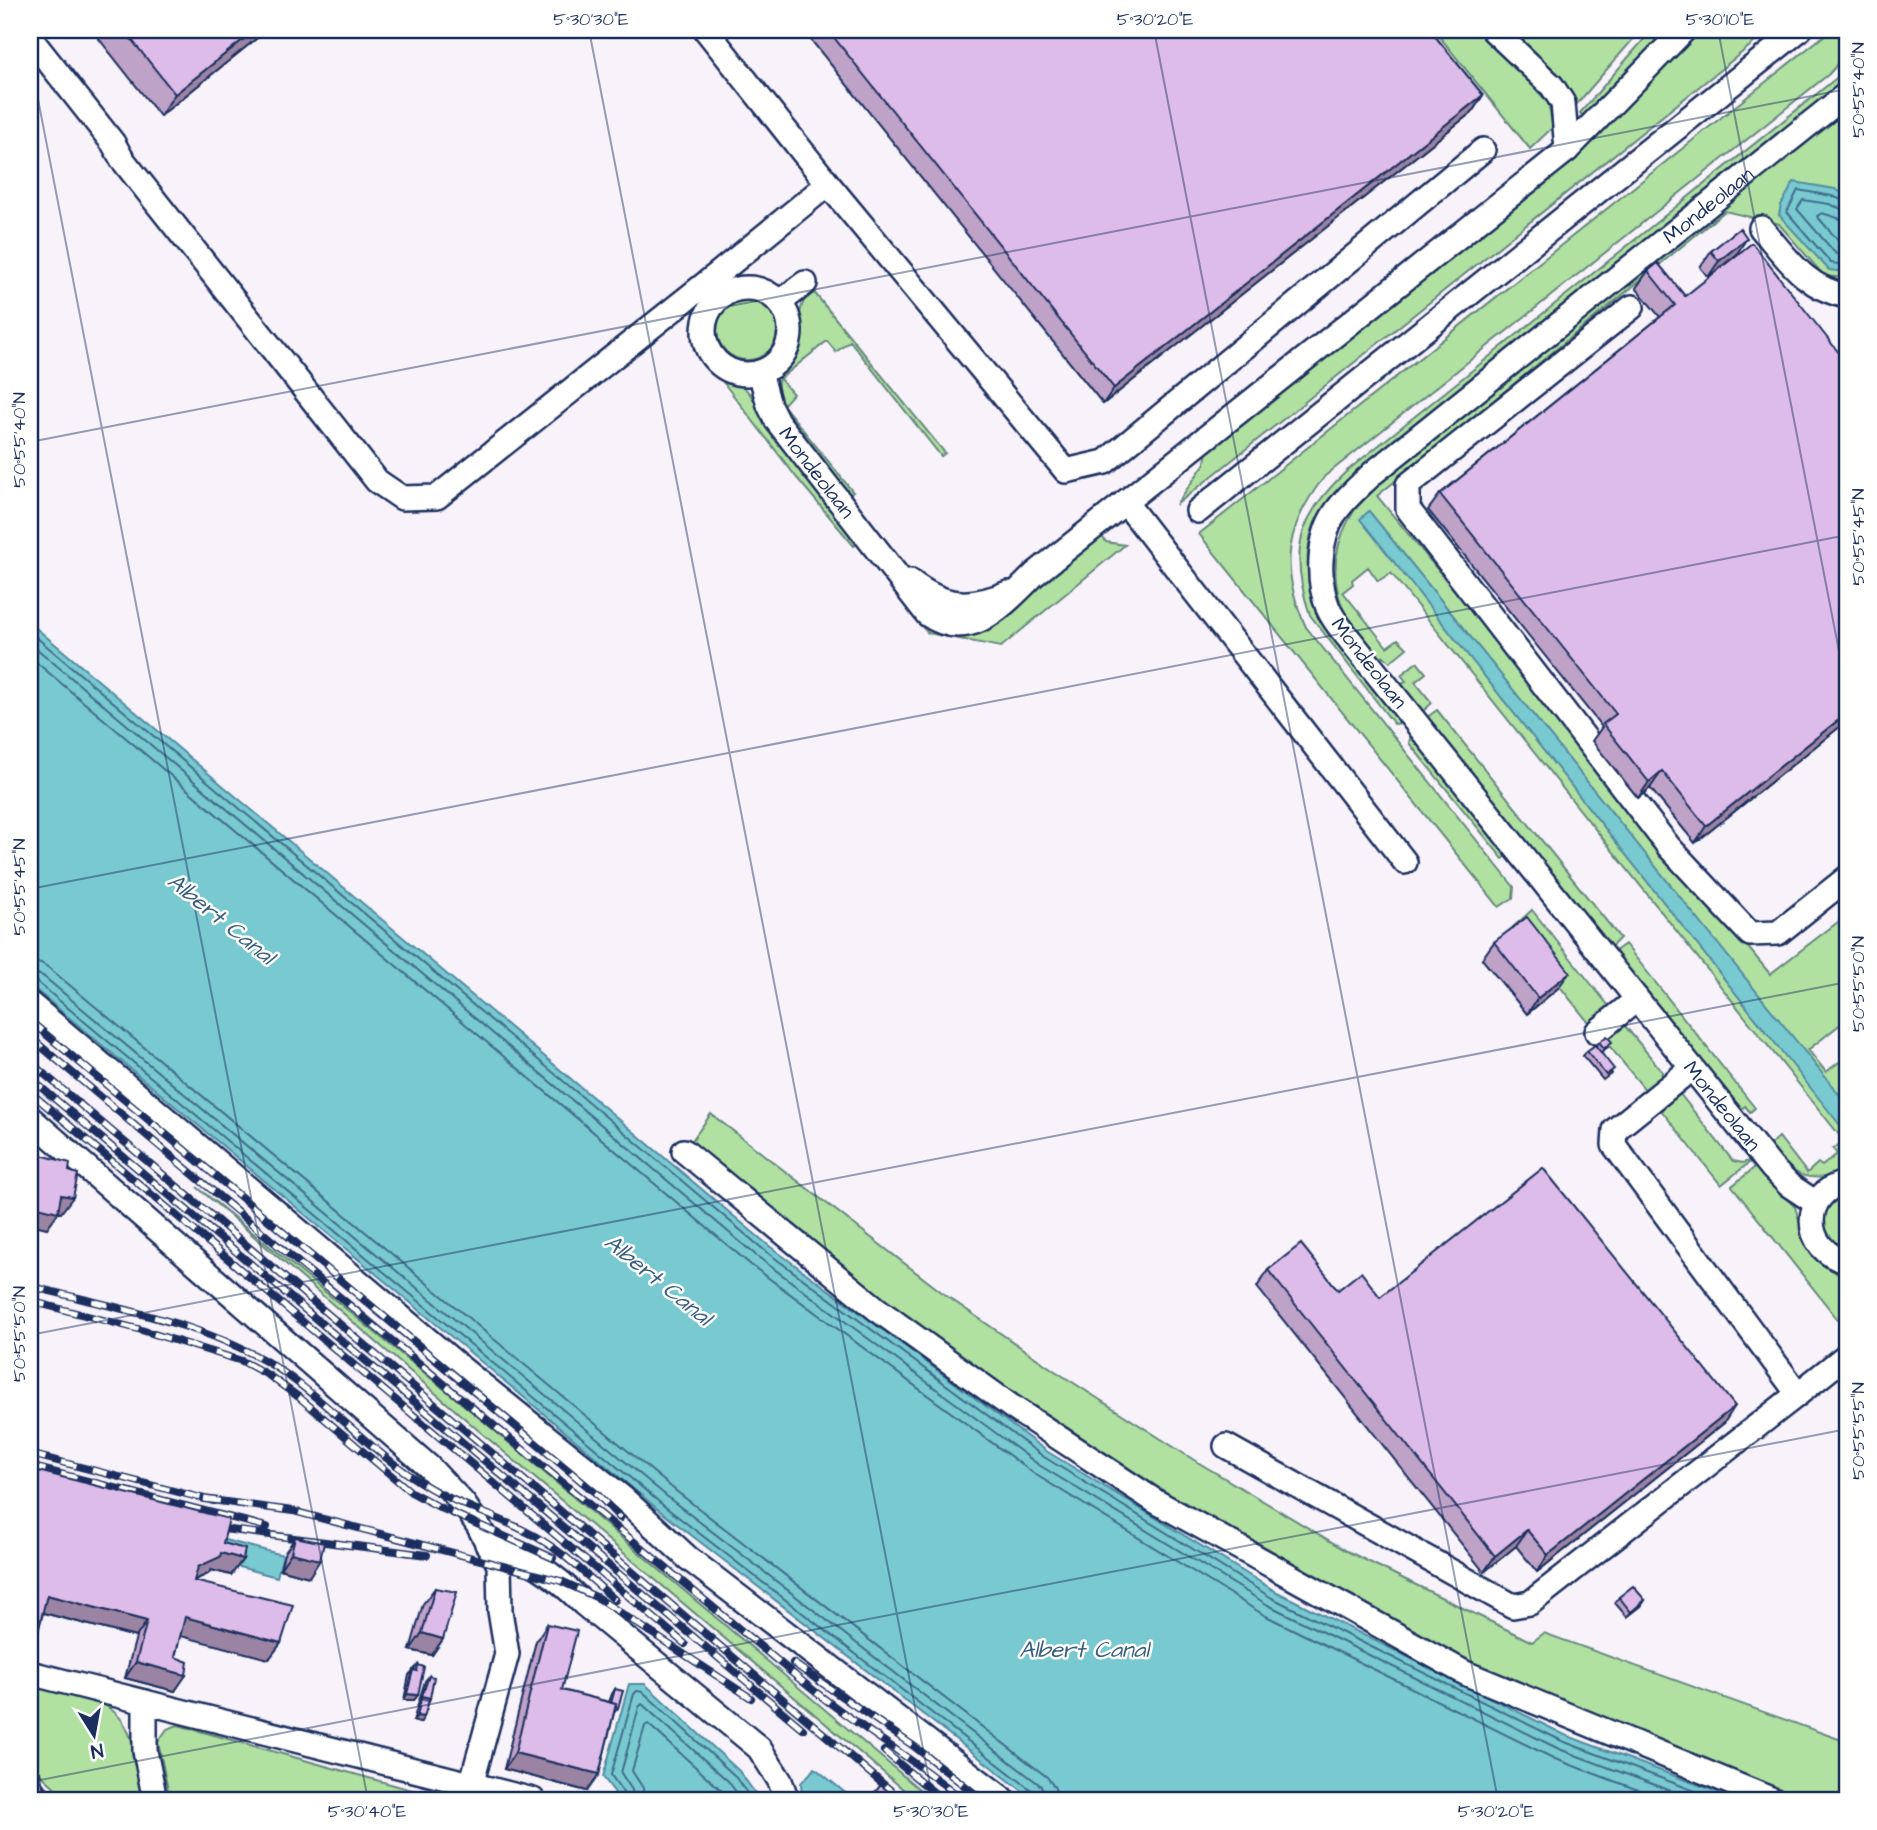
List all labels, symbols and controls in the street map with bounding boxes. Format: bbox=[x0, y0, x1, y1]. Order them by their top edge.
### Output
text: 5°30'30"E bbox=[553, 7, 629, 32]
text: 5°30'20"E bbox=[1117, 7, 1194, 32]
text: 5°30'10"E bbox=[1686, 7, 1755, 32]
text: 50°55'40"N bbox=[1846, 42, 1871, 138]
street label: Mondeolaan bbox=[1656, 160, 1760, 250]
text: 50°55'40"N bbox=[7, 392, 32, 488]
street label: Mondeolaan bbox=[772, 420, 862, 524]
text: 50°55'45"N bbox=[1846, 489, 1871, 586]
street label: Mondeolaan bbox=[1324, 611, 1414, 715]
text: 50°55'45"N bbox=[7, 839, 32, 936]
water label: Albert Canal bbox=[161, 866, 284, 974]
text: 50°55'50"N bbox=[1846, 936, 1871, 1032]
street label: Mondeolaan bbox=[1676, 1055, 1768, 1157]
water label: Albert Canal bbox=[598, 1227, 721, 1335]
text: 50°55'50"N bbox=[7, 1286, 32, 1382]
text: 50°55'55"N bbox=[1846, 1382, 1871, 1480]
water label: Albert Canal bbox=[1019, 1634, 1152, 1666]
north arrow bbox=[60, 1700, 130, 1770]
text: N bbox=[88, 1736, 105, 1765]
text: 5°30'40"E bbox=[328, 1799, 407, 1824]
text: 5°30'30"E bbox=[893, 1799, 969, 1824]
text: 5°30'20"E bbox=[1458, 1799, 1535, 1824]

